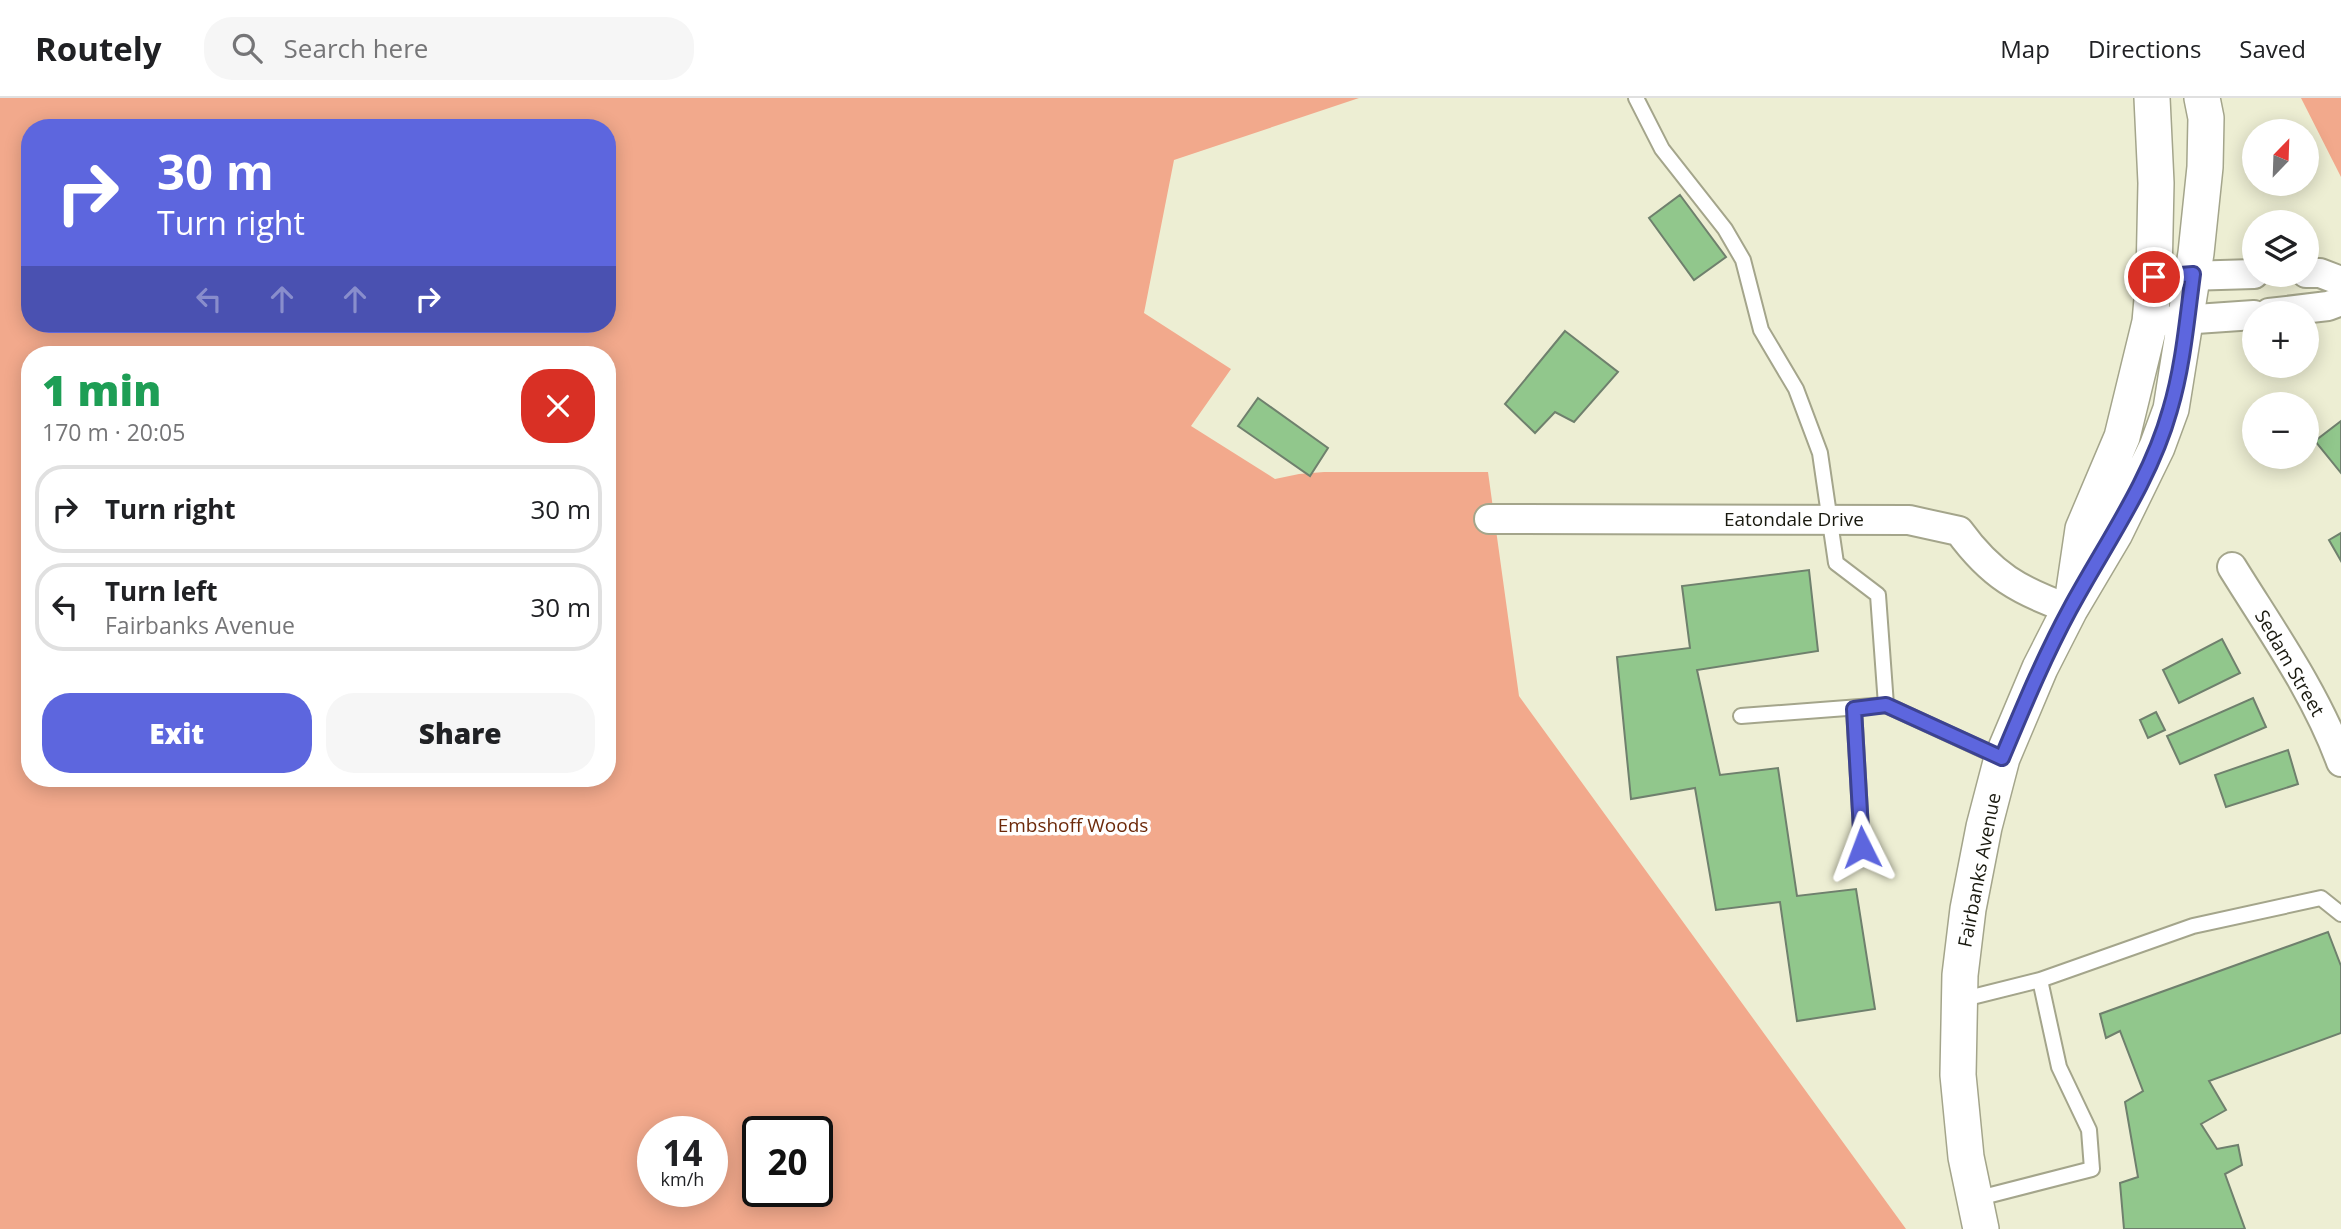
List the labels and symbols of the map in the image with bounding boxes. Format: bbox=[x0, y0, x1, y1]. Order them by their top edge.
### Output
north arrow bbox=[2242, 119, 2319, 196]
pin bbox=[2124, 247, 2184, 307]
street label: Eatondale Drive bbox=[1724, 506, 1864, 532]
street label: Sedam Street bbox=[2249, 605, 2331, 721]
street label: Fairbanks Avenue bbox=[1951, 791, 2007, 949]
position arrow bbox=[1825, 810, 1899, 884]
park label: Embshoff Woods bbox=[998, 812, 1148, 838]
speed limit sign: 20 bbox=[742, 1116, 833, 1207]

